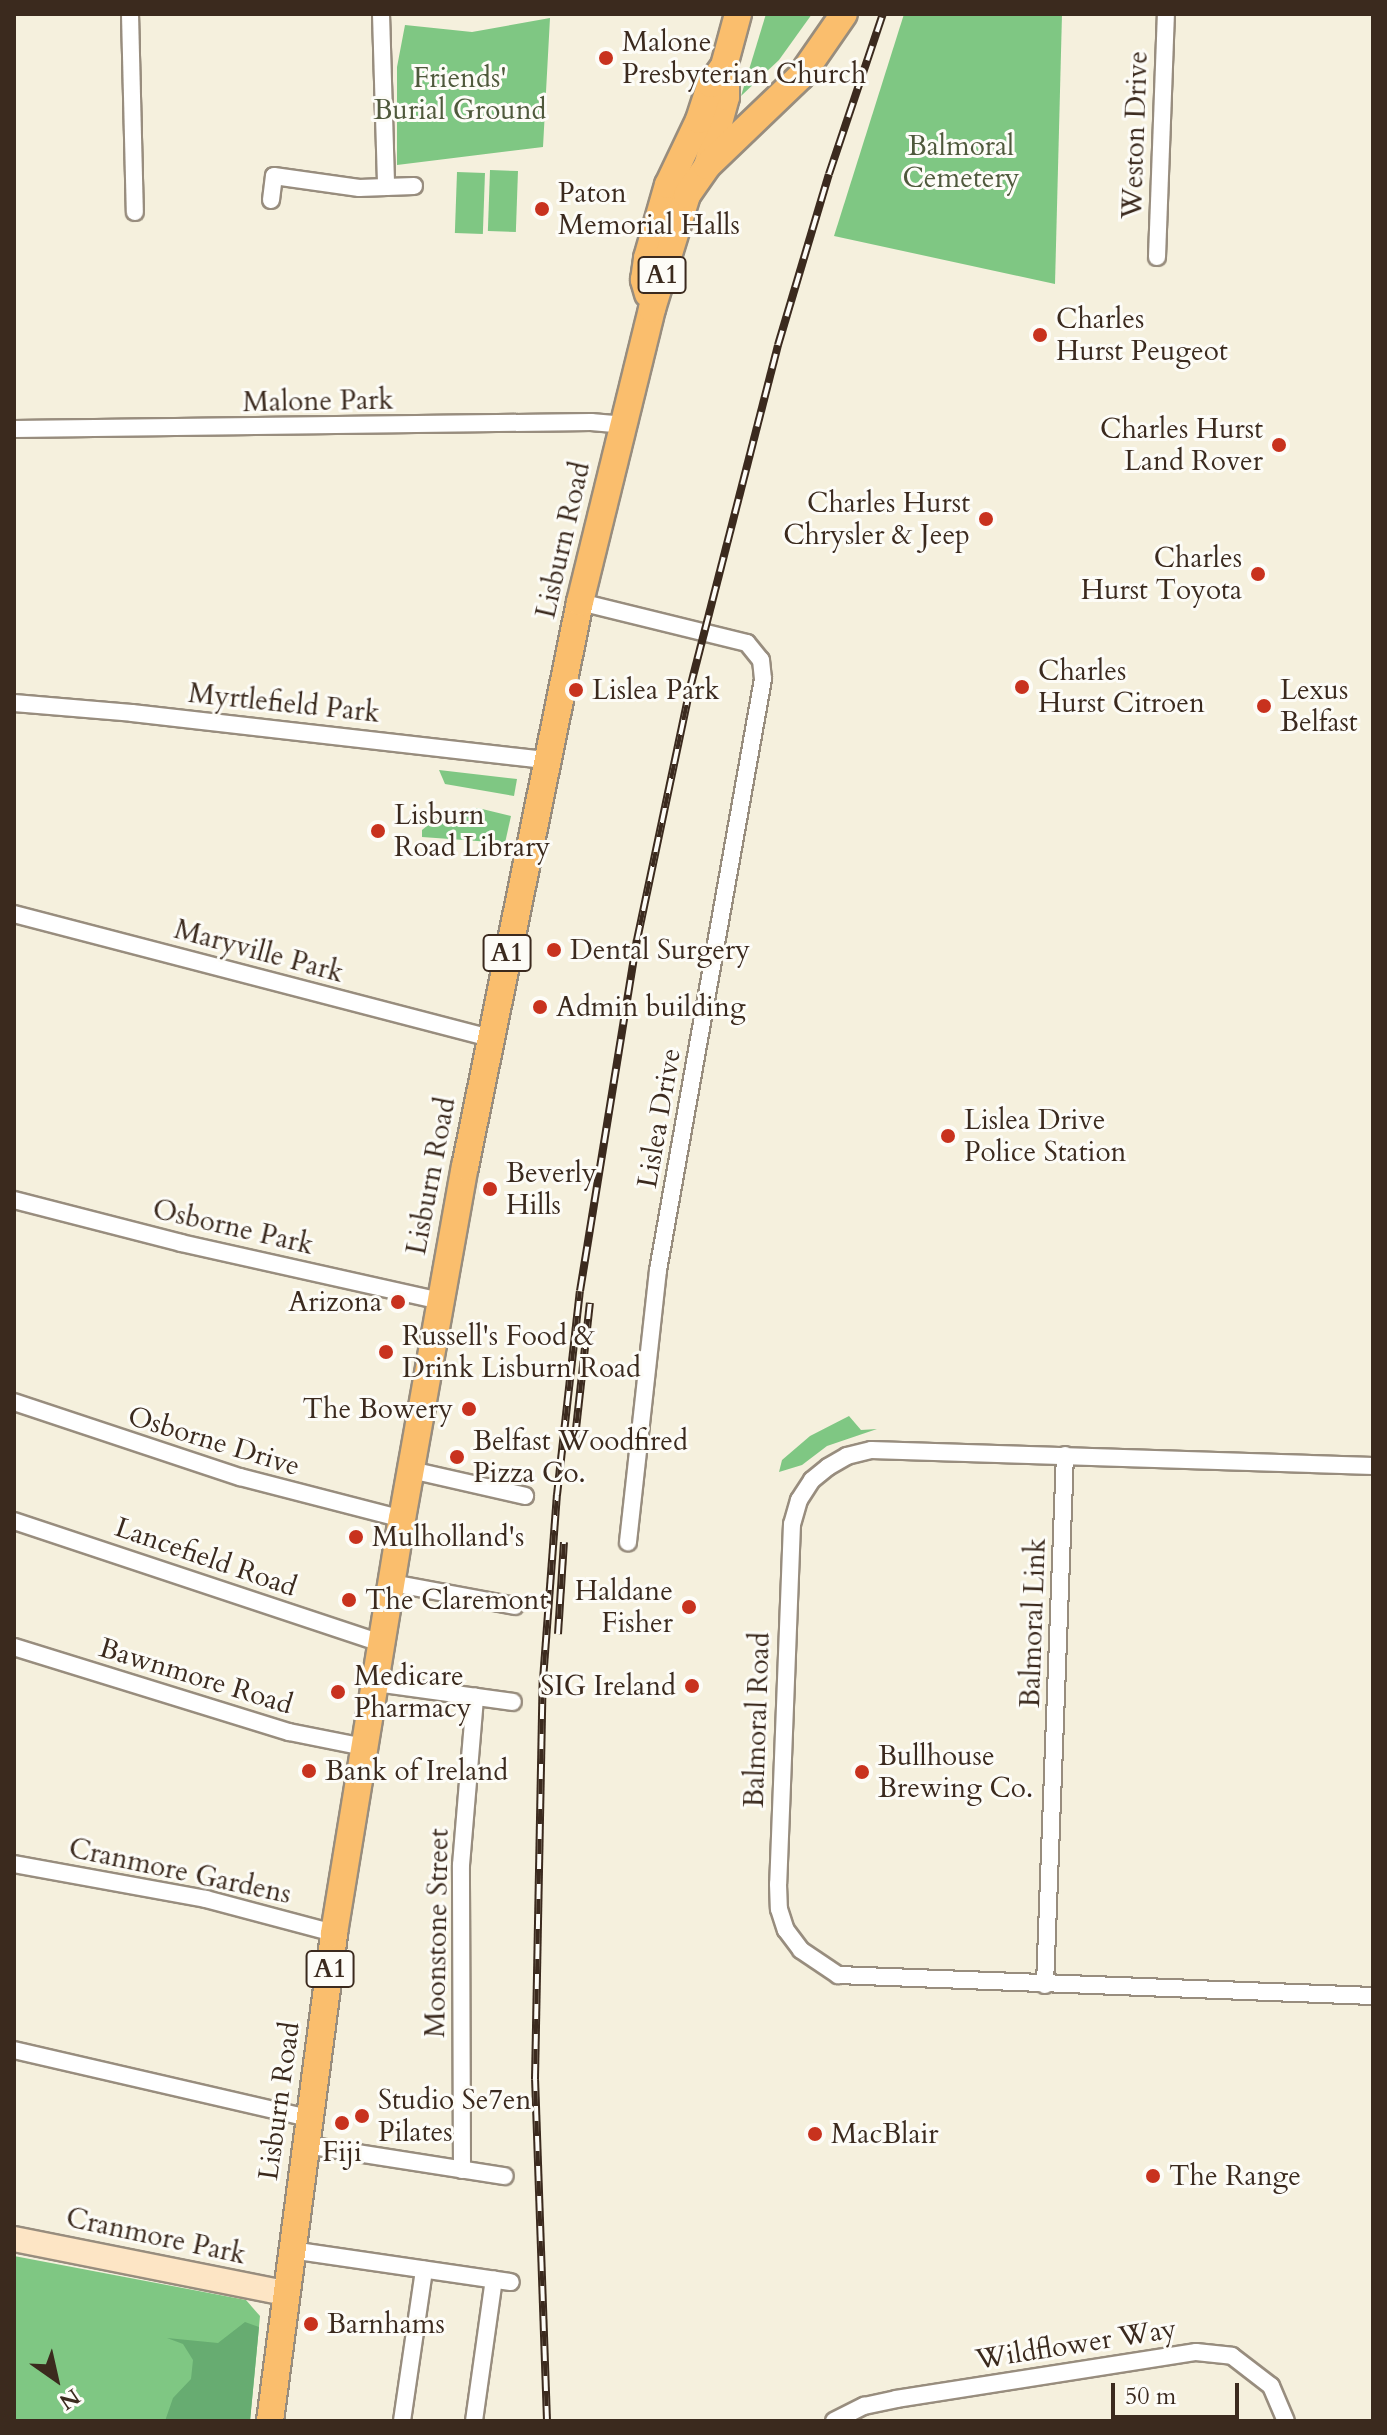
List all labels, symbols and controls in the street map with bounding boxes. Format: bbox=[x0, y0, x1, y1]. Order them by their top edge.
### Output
place label: Malone Presbyterian Church bbox=[622, 25, 866, 91]
marker: Malone Presbyterian Church bbox=[597, 49, 615, 67]
street label: Weston Drive bbox=[1115, 50, 1155, 220]
park label: Friends' Burial Ground bbox=[374, 61, 546, 127]
park label: Balmoral Cemetery bbox=[902, 129, 1020, 195]
place label: Paton Memorial Halls bbox=[558, 176, 740, 242]
marker: Paton Memorial Halls bbox=[533, 200, 551, 218]
road number: A1 bbox=[636, 253, 688, 297]
place label: Charles Hurst Peugeot bbox=[1056, 302, 1228, 368]
marker: Charles Hurst Peugeot bbox=[1031, 326, 1049, 344]
street label: Malone Park bbox=[242, 383, 394, 419]
place label: Charles Hurst Land Rover bbox=[1100, 412, 1263, 478]
marker: Charles Hurst Land Rover bbox=[1270, 436, 1288, 454]
street label: Lisburn Road bbox=[529, 458, 597, 622]
place label: Charles Hurst Chrysler & Jeep bbox=[783, 486, 970, 552]
marker: Charles Hurst Chrysler & Jeep bbox=[977, 510, 995, 528]
place label: Charles Hurst Toyota bbox=[1081, 541, 1242, 607]
marker: Charles Hurst Toyota bbox=[1249, 565, 1267, 583]
place label: Charles Hurst Citroen bbox=[1038, 654, 1205, 720]
place label: Lislea Park bbox=[592, 673, 719, 707]
place label: Lexus Belfast bbox=[1280, 673, 1358, 739]
street label: Myrtlefield Park bbox=[187, 676, 381, 730]
marker: Charles Hurst Citroen bbox=[1013, 678, 1031, 696]
marker: Lislea Park bbox=[567, 681, 585, 699]
marker: Lexus Belfast bbox=[1255, 697, 1273, 715]
place label: Lisburn Road Library bbox=[394, 798, 550, 864]
marker: Lisburn Road Library bbox=[369, 822, 387, 840]
street label: Maryville Park bbox=[171, 912, 347, 990]
road number: A1 bbox=[481, 931, 533, 975]
place label: Dental Surgery bbox=[570, 933, 750, 967]
marker: Dental Surgery bbox=[545, 941, 563, 959]
place label: Admin building bbox=[556, 990, 746, 1024]
marker: Admin building bbox=[531, 998, 549, 1016]
street label: Lislea Drive bbox=[630, 1045, 688, 1191]
street label: Lisburn Road bbox=[399, 1094, 463, 1258]
place label: Lislea Drive Police Station bbox=[964, 1103, 1126, 1169]
marker: Lislea Drive Police Station bbox=[939, 1127, 957, 1145]
place label: Beverly Hills bbox=[506, 1156, 597, 1222]
marker: Beverly Hills bbox=[481, 1180, 499, 1198]
street label: Osborne Park bbox=[149, 1192, 317, 1262]
place label: Arizona bbox=[288, 1285, 382, 1319]
marker: Arizona bbox=[389, 1293, 407, 1311]
place label: Russell's Food & Drink Lisburn Road bbox=[402, 1319, 641, 1385]
marker: Russell's Food & Drink Lisburn Road bbox=[377, 1343, 395, 1361]
place label: The Bowery bbox=[303, 1392, 453, 1426]
street label: Osborne Drive bbox=[124, 1399, 304, 1483]
marker: The Bowery bbox=[460, 1400, 478, 1418]
place label: Belfast Woodfired Pizza Co. bbox=[473, 1424, 688, 1490]
marker: Belfast Woodfired Pizza Co. bbox=[448, 1448, 466, 1466]
street label: Lancefield Road bbox=[111, 1510, 301, 1604]
place label: Mulholland's bbox=[372, 1520, 524, 1554]
marker: Mulholland's bbox=[347, 1528, 365, 1546]
street label: Balmoral Link bbox=[1013, 1538, 1053, 1708]
place label: Haldane Fisher bbox=[575, 1574, 673, 1640]
place label: The Claremont bbox=[365, 1583, 548, 1617]
marker: The Claremont bbox=[340, 1591, 358, 1609]
marker: Haldane Fisher bbox=[680, 1598, 698, 1616]
street label: Bawnmore Road bbox=[95, 1631, 297, 1721]
street label: Balmoral Road bbox=[737, 1632, 777, 1808]
place label: Medicare Pharmacy bbox=[354, 1659, 472, 1725]
place label: SIG Ireland bbox=[540, 1669, 676, 1703]
marker: SIG Ireland bbox=[683, 1677, 701, 1695]
marker: Medicare Pharmacy bbox=[329, 1683, 347, 1701]
place label: Bullhouse Brewing Co. bbox=[878, 1739, 1033, 1805]
place label: Bank of Ireland bbox=[325, 1754, 508, 1788]
marker: Bank of Ireland bbox=[300, 1762, 318, 1780]
marker: Bullhouse Brewing Co. bbox=[853, 1763, 871, 1781]
street label: Moonstone Street bbox=[418, 1828, 456, 2038]
street label: Cranmore Gardens bbox=[66, 1831, 294, 1911]
road number: A1 bbox=[304, 1947, 356, 1991]
street label: Lisburn Road bbox=[251, 2020, 307, 2182]
place label: Studio Se7en Pilates bbox=[378, 2083, 531, 2149]
marker: Studio Se7en Pilates bbox=[353, 2107, 371, 2125]
marker: Fiji bbox=[333, 2114, 351, 2132]
place label: MacBlair bbox=[831, 2117, 939, 2151]
marker: MacBlair bbox=[806, 2125, 824, 2143]
place label: Fiji bbox=[322, 2135, 362, 2169]
place label: The Range bbox=[1169, 2159, 1301, 2193]
marker: The Range bbox=[1144, 2167, 1162, 2185]
street label: Cranmore Park bbox=[63, 2201, 249, 2271]
place label: Barnhams bbox=[327, 2307, 445, 2341]
street label: Wildflower Way bbox=[973, 2312, 1179, 2376]
marker: Barnhams bbox=[302, 2315, 320, 2333]
north arrow bbox=[16, 2339, 96, 2419]
scale bar bbox=[1115, 2367, 1243, 2417]
text: 50 m bbox=[1125, 2380, 1176, 2413]
text: N bbox=[53, 2381, 86, 2417]

